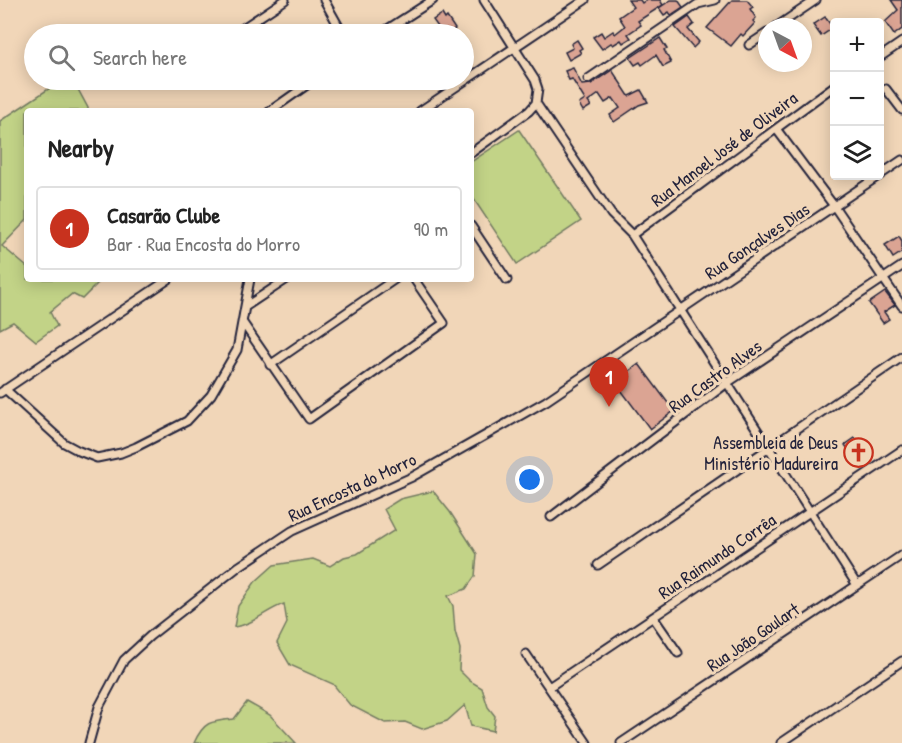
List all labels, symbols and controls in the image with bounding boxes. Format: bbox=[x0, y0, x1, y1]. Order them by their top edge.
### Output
north arrow bbox=[758, 18, 812, 72]
map controls bbox=[830, 18, 884, 180]
button: + bbox=[830, 18, 884, 72]
search box bbox=[24, 24, 474, 90]
icon: search bbox=[45, 41, 78, 74]
text: Search here bbox=[93, 42, 187, 72]
button: − bbox=[830, 72, 884, 126]
street label: Rua Manoel José de Oliveira bbox=[646, 86, 802, 212]
button: layers bbox=[830, 126, 884, 180]
text: Nearby bbox=[48, 130, 114, 165]
street label: Rua Gonçalves Dias bbox=[700, 197, 814, 285]
text: Casarão Clube bbox=[107, 200, 220, 230]
text: 1 bbox=[66, 215, 73, 242]
text: 90 m bbox=[414, 215, 448, 242]
text: Bar · Rua Encosta do Morro bbox=[107, 230, 300, 257]
street label: Rua Castro Alves bbox=[663, 334, 767, 418]
pin: 1 bbox=[590, 358, 628, 407]
place label: Assembleia de Deus Ministério Madureira bbox=[704, 430, 838, 476]
church icon: Assembleia de Deus Ministério Madureira bbox=[843, 436, 875, 468]
street label: Rua Encosta do Morro bbox=[284, 446, 420, 528]
your location bbox=[515, 465, 544, 494]
street label: Rua Raimundo Corrêa bbox=[653, 507, 781, 605]
street label: Rua João Goulart bbox=[702, 596, 805, 677]

